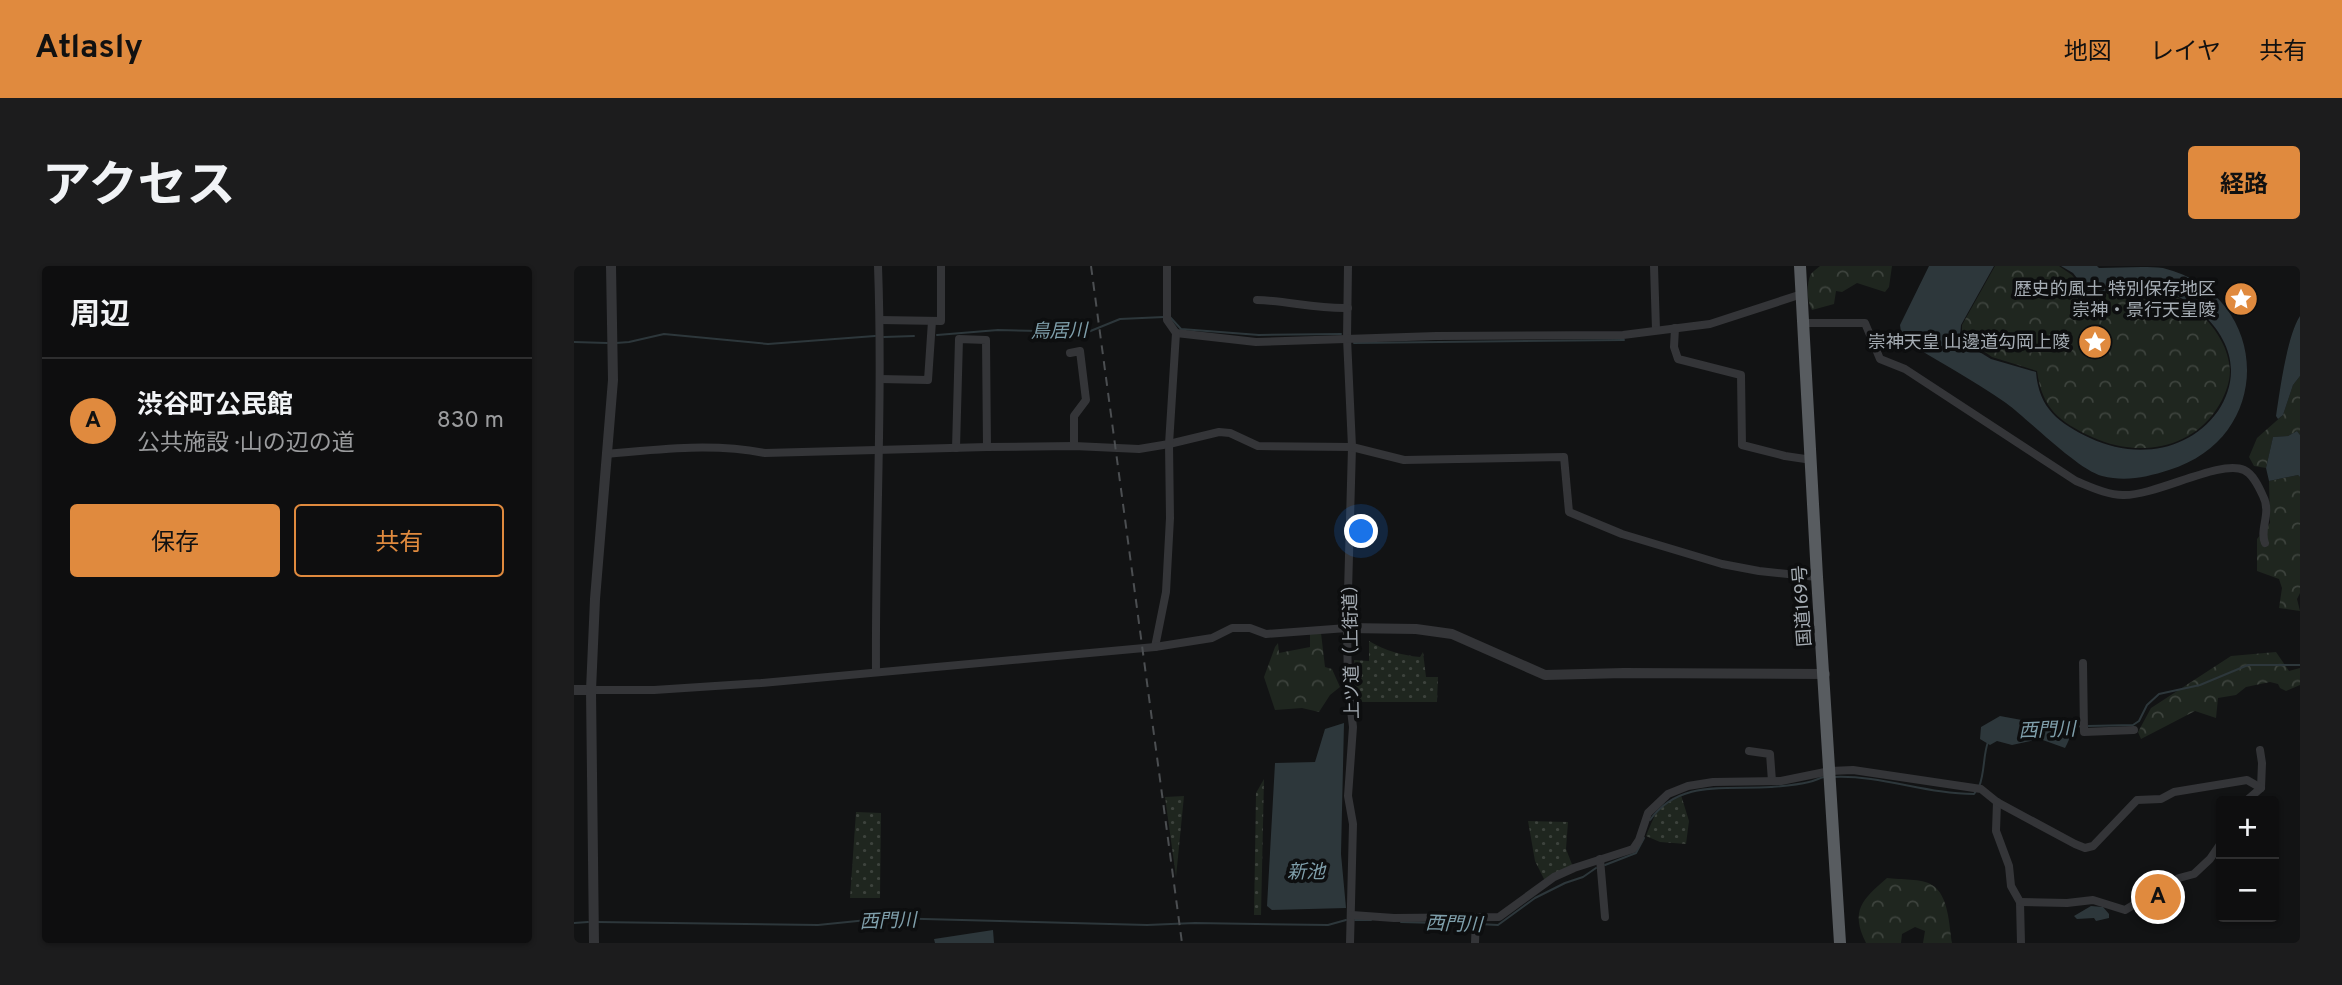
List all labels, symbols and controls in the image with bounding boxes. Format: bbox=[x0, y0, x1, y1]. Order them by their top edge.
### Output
text: Atlasly bbox=[35, 28, 143, 70]
text: 地図 bbox=[2064, 38, 2112, 68]
text: レイヤ bbox=[2150, 38, 2221, 68]
text: 共有 bbox=[2259, 38, 2307, 68]
button: 経路 bbox=[2188, 146, 2300, 219]
text: アクセス bbox=[42, 158, 236, 220]
place label: 歴史的風土 特別保存地区 崇神・景行天皇陵 bbox=[2014, 279, 2216, 323]
place icon: 歴史的風土 特別保存地区 崇神・景行天皇陵 bbox=[2222, 280, 2260, 318]
text: 周辺 bbox=[70, 298, 130, 335]
water label: 鳥居川 bbox=[1030, 319, 1090, 344]
place icon: 崇神天皇 山邊道勾岡上陵 bbox=[2076, 323, 2114, 361]
place label: 崇神天皇 山邊道勾岡上陵 bbox=[1868, 332, 2070, 355]
text: 渋谷町公民館 bbox=[137, 390, 293, 423]
text: A bbox=[85, 407, 101, 436]
text: 830 m bbox=[437, 407, 504, 436]
text: 公共施設 · 山の辺の道 bbox=[137, 430, 355, 459]
button: 保存 bbox=[70, 504, 280, 577]
button: 共有 bbox=[294, 504, 504, 577]
your location bbox=[1344, 514, 1378, 548]
street label: 国道169号 bbox=[1789, 564, 1818, 647]
street label: 上ツ道（上街道） bbox=[1340, 575, 1365, 719]
water label: 西門川 bbox=[2018, 718, 2078, 744]
map controls bbox=[2216, 796, 2279, 922]
button: + bbox=[2216, 796, 2279, 859]
button: − bbox=[2216, 859, 2279, 922]
water label: 新池 bbox=[1287, 861, 1327, 885]
pin: A bbox=[2135, 871, 2181, 923]
water label: 西門川 bbox=[859, 909, 919, 935]
water label: 西門川 bbox=[1425, 912, 1485, 938]

